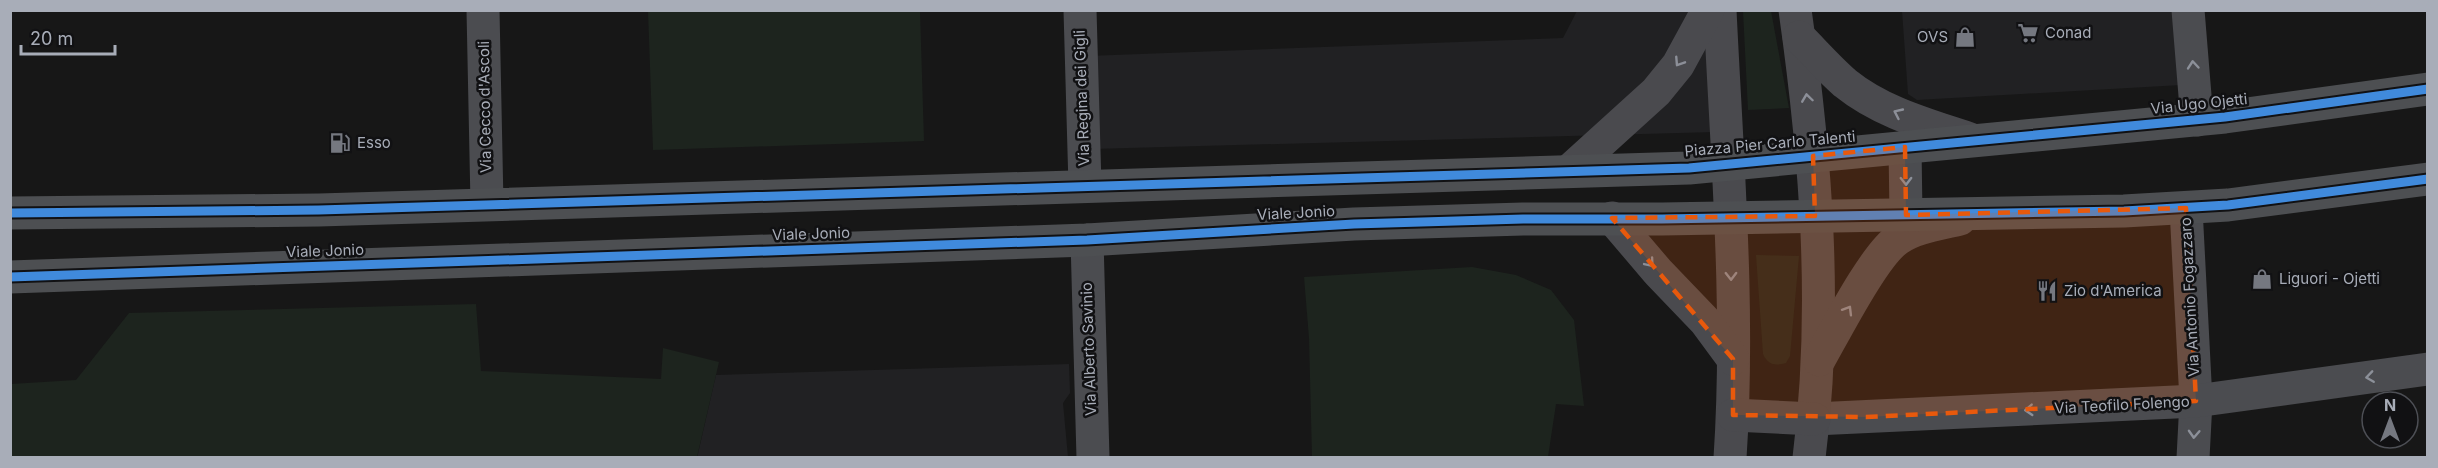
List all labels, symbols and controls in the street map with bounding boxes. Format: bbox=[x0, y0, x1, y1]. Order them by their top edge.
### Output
scale bar bbox=[21, 18, 116, 56]
supermarket icon: Conad bbox=[2016, 21, 2040, 45]
place label: Conad bbox=[2045, 23, 2091, 42]
shop icon: OVS bbox=[1953, 25, 1977, 49]
place label: OVS bbox=[1917, 27, 1948, 46]
text: 20 m bbox=[30, 28, 73, 49]
street label: Via Regina dei Gigli bbox=[1070, 30, 1093, 166]
street label: Via Cecco d'Ascoli bbox=[474, 41, 495, 173]
one-way arrow bbox=[1676, 55, 1687, 66]
one-way arrow bbox=[2187, 61, 2200, 70]
street label: Via Ugo Ojetti bbox=[2150, 89, 2248, 118]
one-way arrow bbox=[1801, 93, 1813, 102]
one-way arrow bbox=[1894, 109, 1905, 121]
street label: Piazza Pier Carlo Talenti bbox=[1684, 127, 1856, 160]
fuel station icon: Esso bbox=[328, 131, 352, 155]
place label: Esso bbox=[357, 133, 391, 152]
one-way arrow bbox=[1900, 176, 1912, 185]
street label: Viale Jonio bbox=[1257, 201, 1335, 224]
street label: Via Antonio Fogazzaro bbox=[2176, 217, 2203, 377]
street label: Viale Jonio bbox=[772, 223, 850, 244]
street label: Viale Jonio bbox=[286, 240, 364, 261]
one-way arrow bbox=[1643, 256, 1654, 267]
shop icon: Liguori - Ojetti bbox=[2250, 267, 2274, 291]
place label: Liguori - Ojetti bbox=[2279, 269, 2380, 288]
one-way arrow bbox=[1725, 271, 1737, 280]
restaurant icon: Zio d'America bbox=[2035, 279, 2059, 303]
place label: Zio d'America bbox=[2064, 281, 2162, 300]
street label: Via Alberto Savinio bbox=[1077, 282, 1100, 416]
one-way arrow bbox=[1841, 306, 1853, 316]
one-way arrow bbox=[2365, 370, 2374, 382]
north arrow bbox=[2360, 390, 2420, 450]
street label: Via Teofilo Folengo bbox=[2054, 391, 2190, 418]
text: N bbox=[2384, 395, 2396, 415]
one-way arrow bbox=[2025, 403, 2034, 416]
one-way arrow bbox=[2188, 430, 2201, 439]

